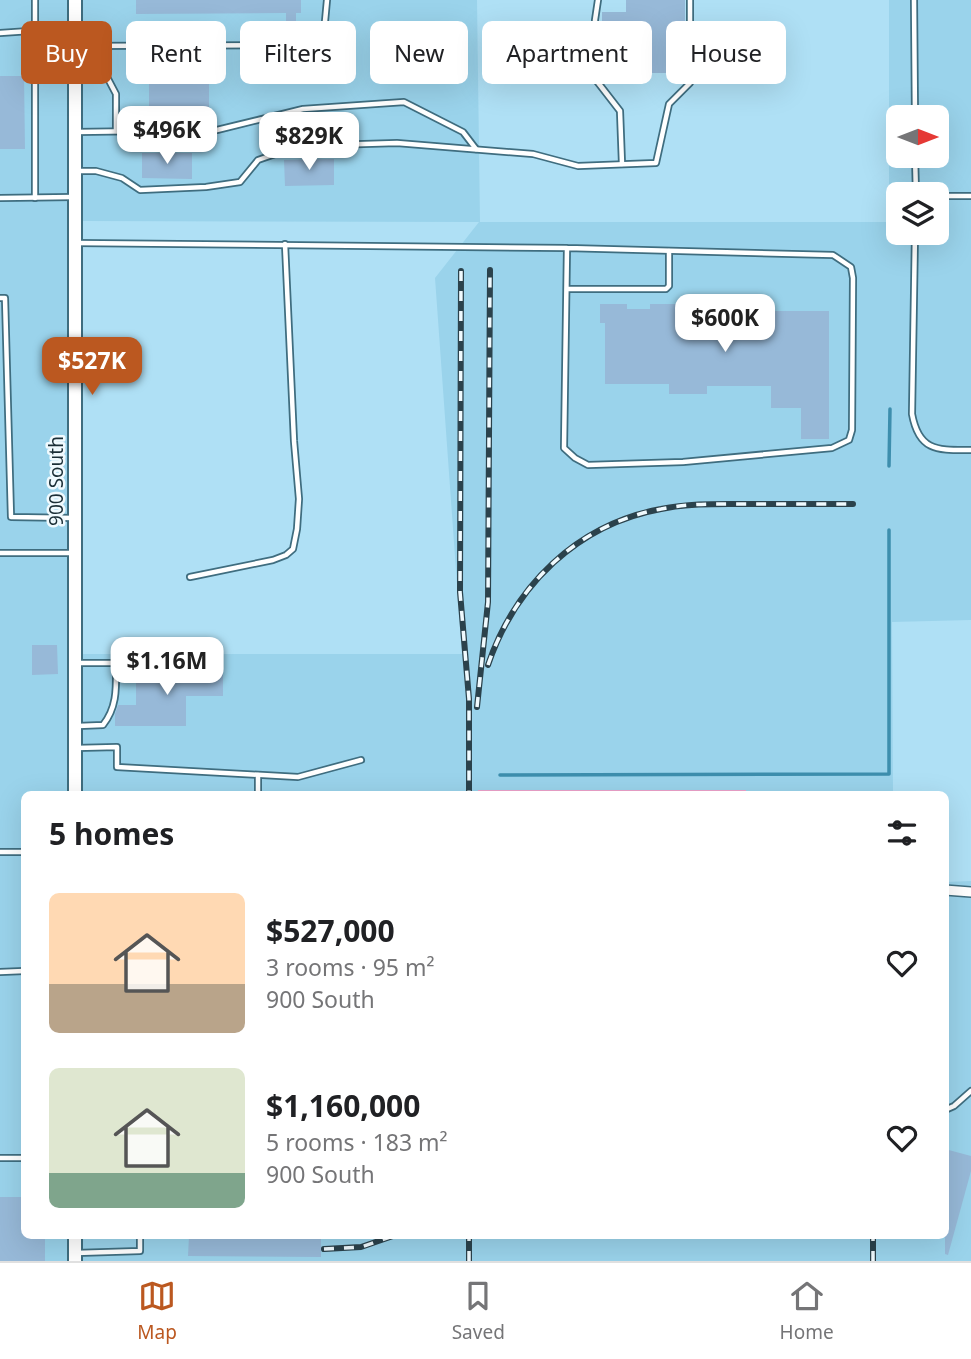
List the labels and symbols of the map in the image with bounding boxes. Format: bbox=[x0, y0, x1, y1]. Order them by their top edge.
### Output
north arrow bbox=[886, 105, 948, 168]
pin: $496K bbox=[118, 106, 216, 166]
pin: $829K bbox=[260, 113, 358, 172]
pin: $600K bbox=[676, 294, 774, 354]
pin: $527K bbox=[43, 338, 141, 397]
street label: 900 South bbox=[43, 436, 69, 526]
pin: $1.16M bbox=[110, 638, 224, 697]

